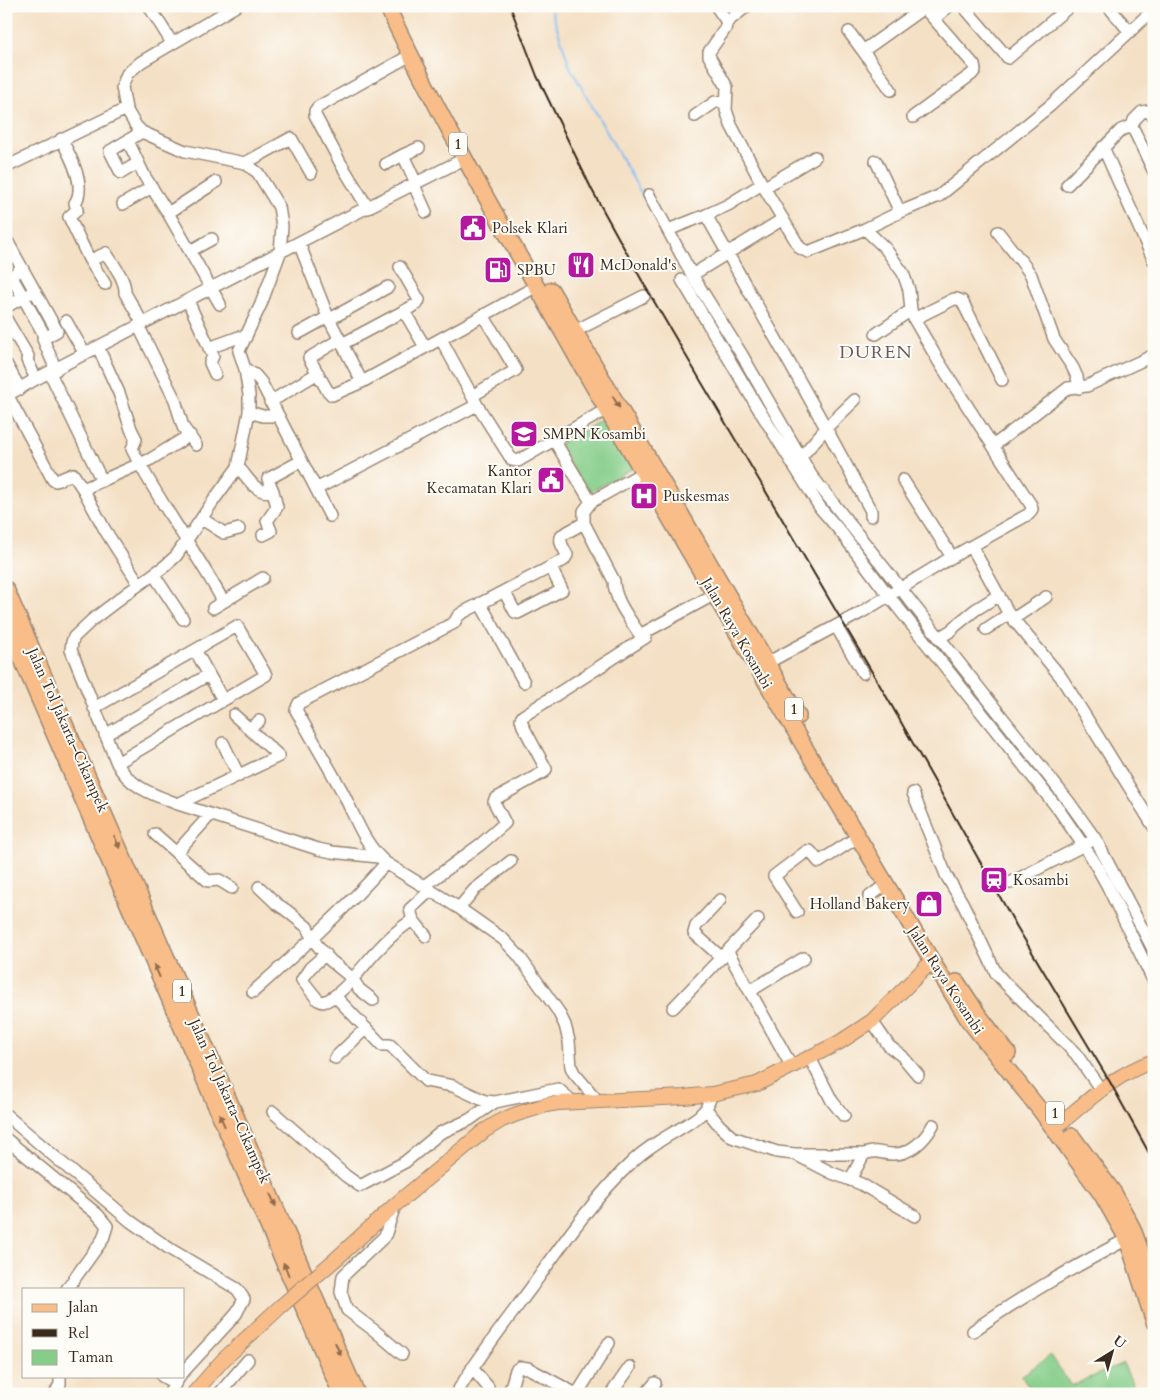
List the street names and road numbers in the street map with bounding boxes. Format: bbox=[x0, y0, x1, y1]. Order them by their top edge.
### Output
road number: 1 bbox=[449, 132, 467, 156]
street label: Jalan Raya Kosambi bbox=[696, 572, 777, 692]
street label: Jalan Tol Jakarta–Cikampek bbox=[22, 643, 113, 815]
road number: 1 bbox=[785, 698, 803, 721]
street label: Jalan Raya Kosambi bbox=[902, 920, 989, 1038]
road number: 1 bbox=[173, 979, 191, 1002]
street label: Jalan Tol Jakarta–Cikampek bbox=[184, 1014, 275, 1186]
road number: 1 bbox=[1046, 1102, 1064, 1124]

